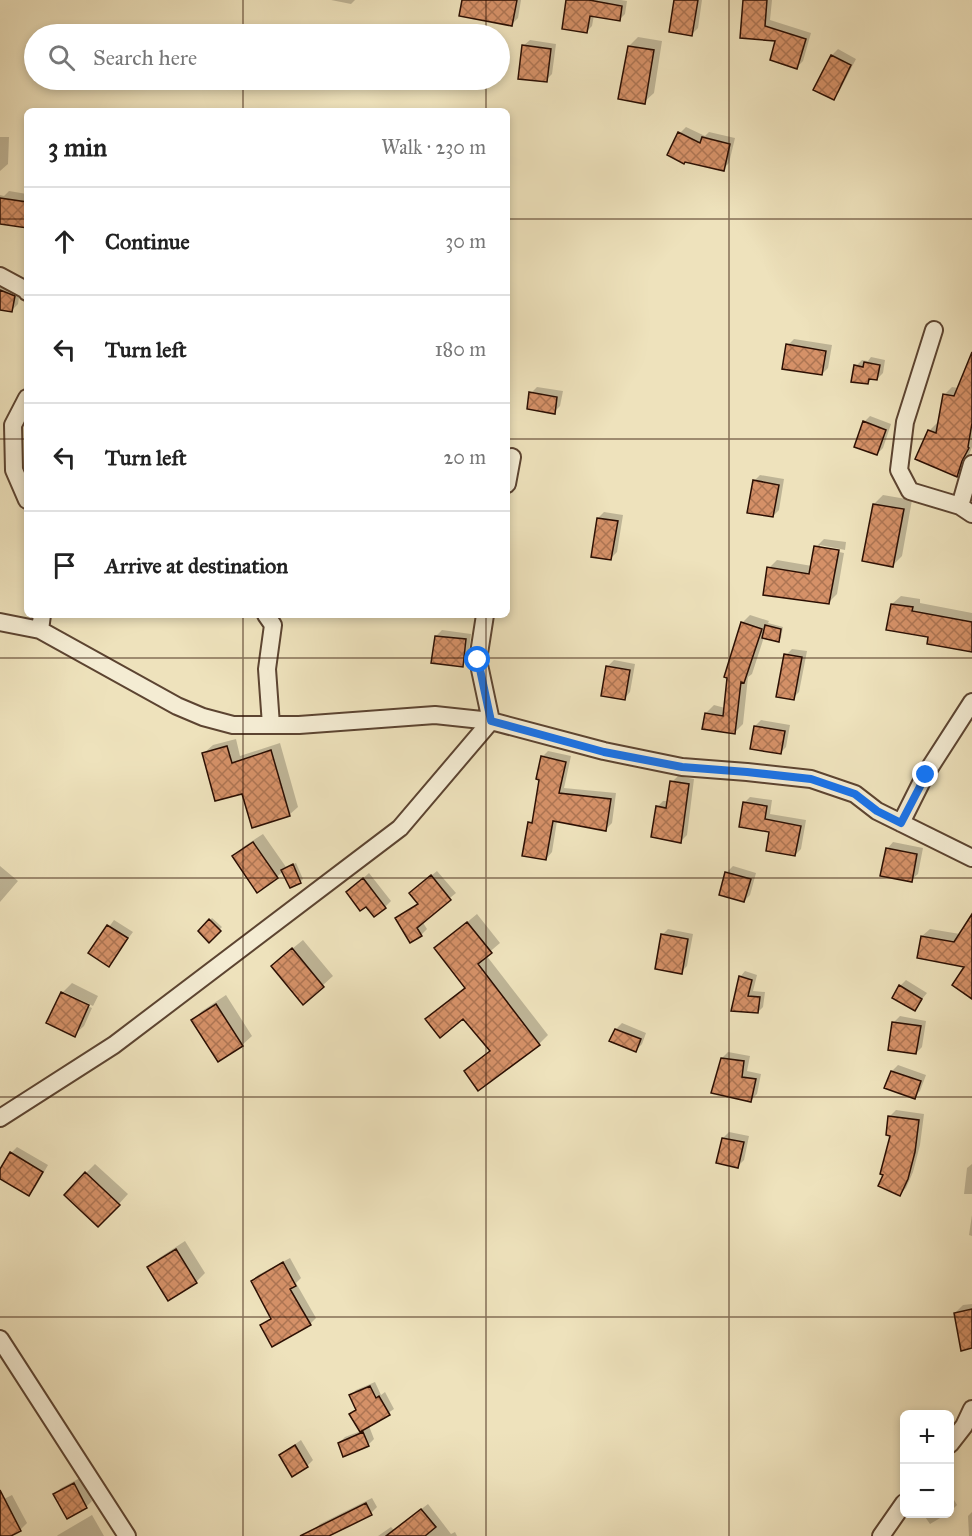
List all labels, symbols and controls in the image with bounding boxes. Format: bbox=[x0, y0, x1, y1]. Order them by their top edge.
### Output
search box bbox=[24, 24, 510, 90]
icon: search bbox=[45, 41, 78, 74]
text: Search here bbox=[93, 44, 197, 71]
text: 3 min bbox=[48, 131, 107, 163]
text: Walk · 230 m bbox=[381, 135, 486, 159]
icon: ahead bbox=[48, 225, 81, 258]
text: Continue bbox=[105, 228, 190, 255]
text: 30 m bbox=[445, 229, 486, 253]
icon: left bbox=[48, 333, 81, 366]
text: Turn left bbox=[105, 336, 187, 363]
text: 180 m bbox=[435, 337, 486, 361]
icon: left bbox=[48, 441, 81, 474]
text: Turn left bbox=[105, 444, 187, 471]
text: 20 m bbox=[443, 445, 486, 469]
icon: arrive bbox=[48, 549, 81, 582]
text: Arrive at destination bbox=[105, 552, 288, 579]
route start bbox=[464, 646, 490, 672]
route end bbox=[912, 761, 938, 787]
map controls bbox=[900, 1410, 954, 1518]
button: + bbox=[900, 1410, 954, 1464]
button: − bbox=[900, 1464, 954, 1518]

